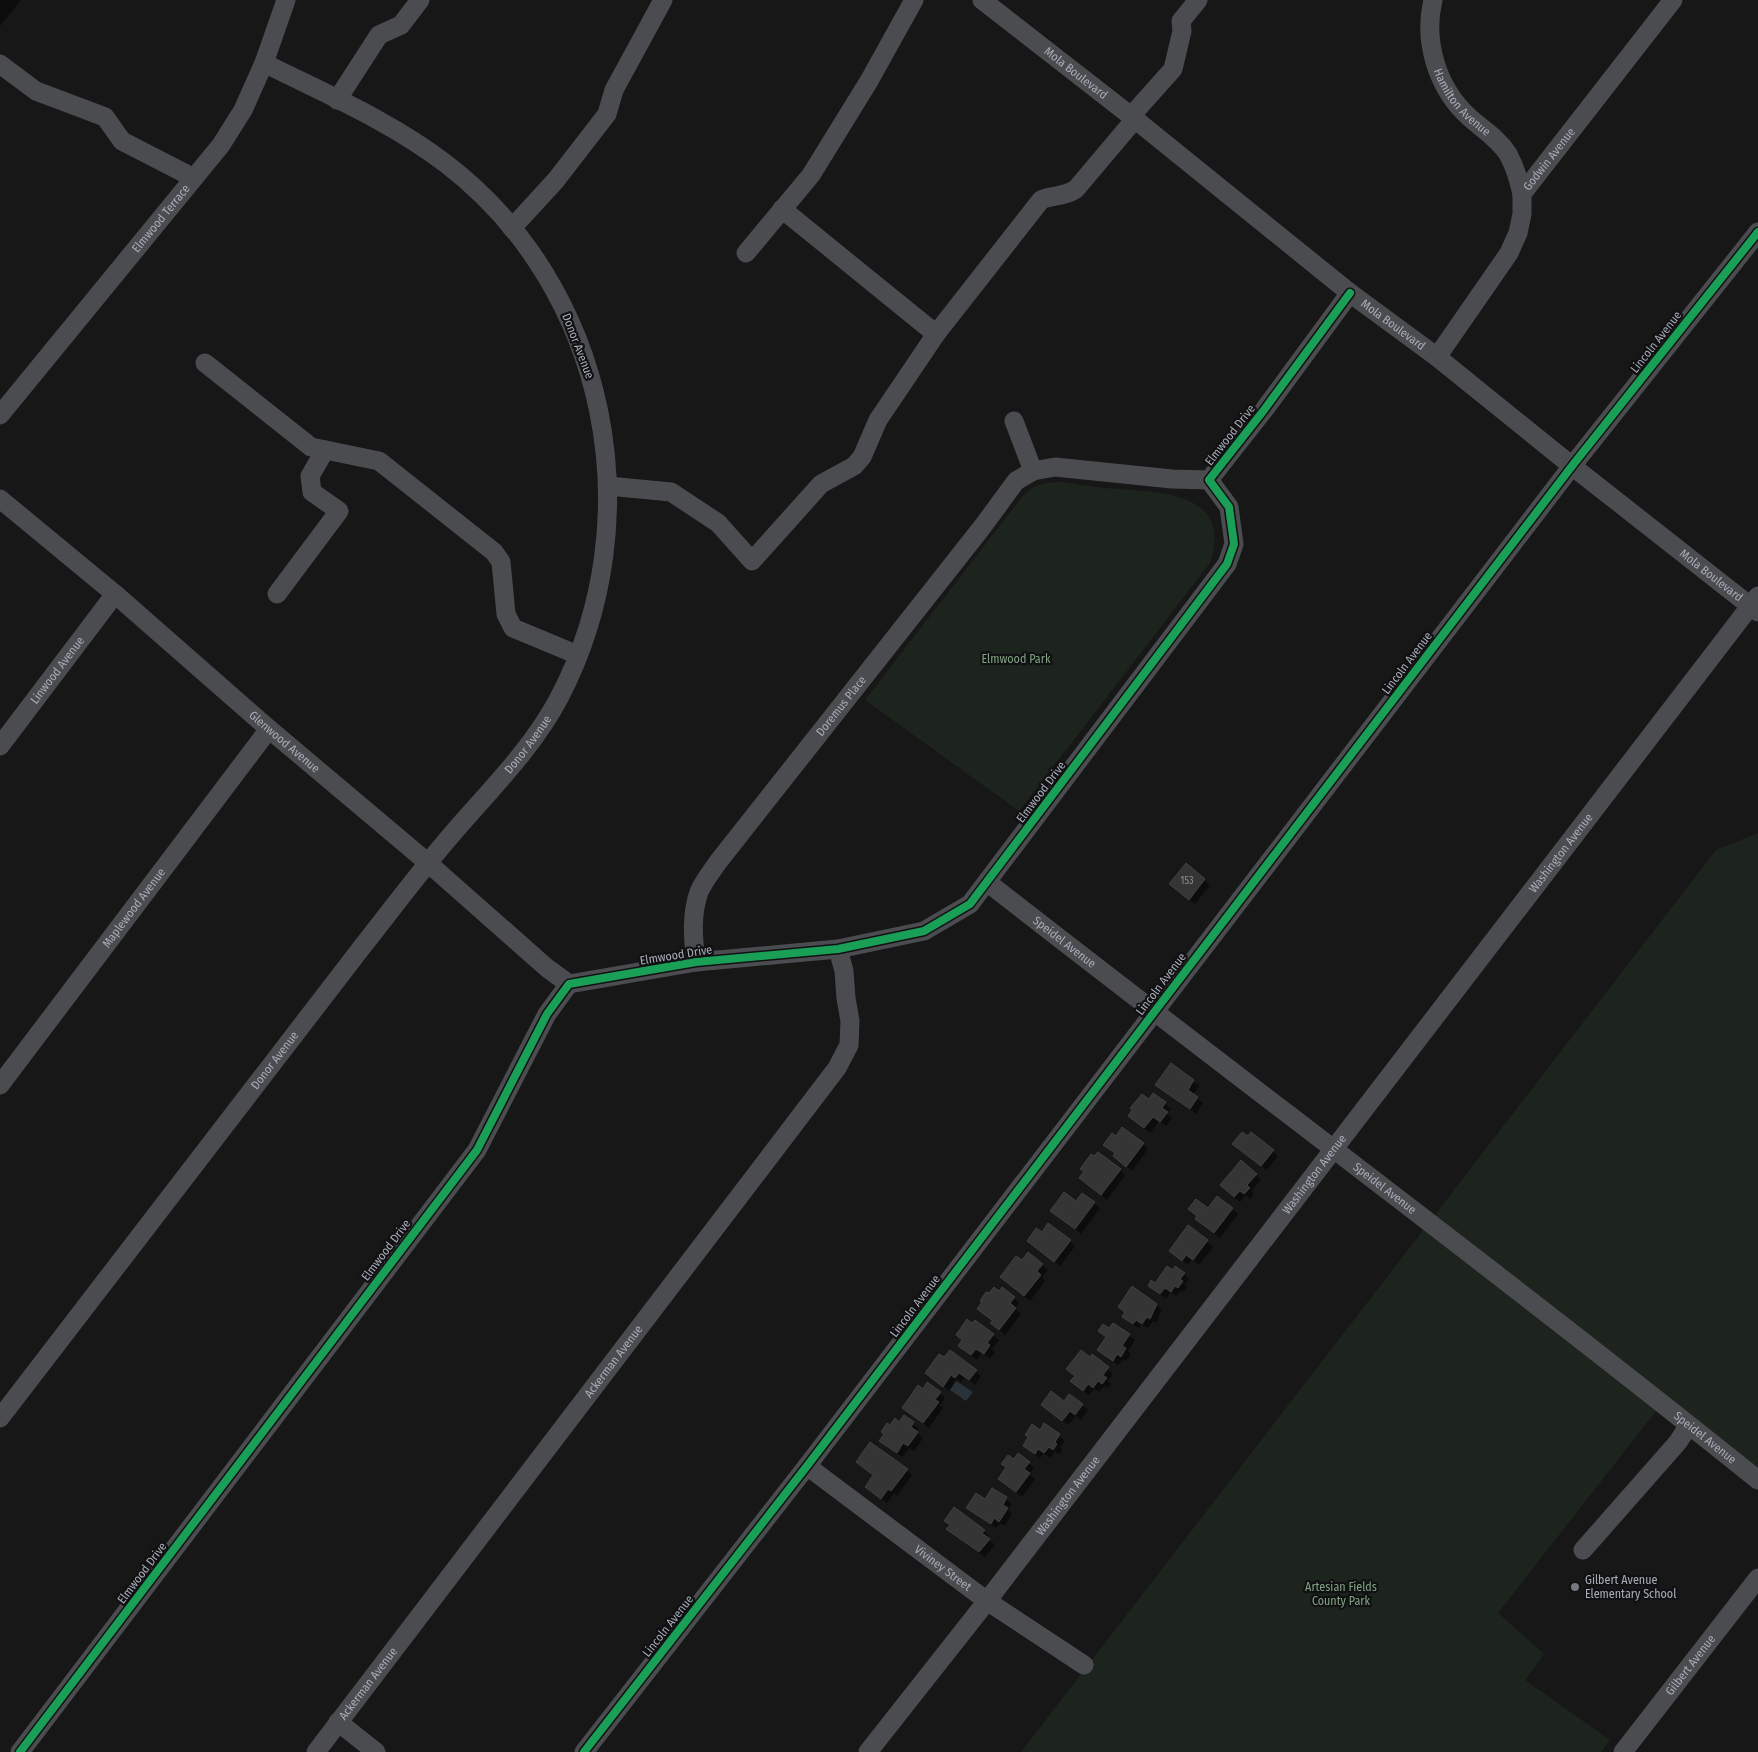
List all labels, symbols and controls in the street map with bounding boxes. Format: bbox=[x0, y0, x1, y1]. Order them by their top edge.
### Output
street label: Mola Boulevard bbox=[1042, 44, 1110, 102]
street label: Hamilton Avenue bbox=[1431, 66, 1493, 139]
street label: Godwin Avenue bbox=[1520, 125, 1578, 193]
street label: Elmwood Terrace bbox=[129, 182, 193, 255]
street label: Mola Boulevard bbox=[1358, 297, 1428, 353]
street label: Lincoln Avenue bbox=[1628, 308, 1684, 376]
street label: Donor Avenue bbox=[559, 311, 597, 381]
street label: Elmwood Drive bbox=[1202, 402, 1258, 468]
street label: Mola Boulevard bbox=[1677, 546, 1746, 604]
street label: Lincoln Avenue bbox=[1379, 629, 1435, 697]
street label: Linwood Avenue bbox=[27, 634, 87, 707]
park label: Elmwood Park bbox=[982, 652, 1051, 666]
street label: Doremus Place bbox=[813, 673, 869, 739]
street label: Glenwood Avenue bbox=[246, 708, 323, 776]
street label: Donor Avenue bbox=[502, 713, 554, 776]
street label: Elmwood Drive bbox=[1013, 759, 1069, 825]
street label: Washington Avenue bbox=[1526, 811, 1596, 895]
street label: Maplewood Avenue bbox=[99, 865, 168, 950]
house number: 153 bbox=[1181, 875, 1194, 887]
street label: Speidel Avenue bbox=[1030, 913, 1099, 971]
street label: Elmwood Drive bbox=[639, 942, 713, 968]
street label: Lincoln Avenue bbox=[1133, 950, 1189, 1018]
street label: Donor Avenue bbox=[248, 1029, 301, 1092]
street label: Washington Avenue bbox=[1279, 1132, 1349, 1217]
street label: Speidel Avenue bbox=[1350, 1160, 1419, 1217]
street label: Elmwood Drive bbox=[358, 1217, 414, 1283]
street label: Lincoln Avenue bbox=[887, 1272, 943, 1340]
street label: Ackerman Avenue bbox=[581, 1322, 646, 1400]
street label: Speidel Avenue bbox=[1671, 1409, 1739, 1467]
street label: Washington Avenue bbox=[1033, 1453, 1103, 1538]
street label: Elmwood Drive bbox=[114, 1540, 170, 1606]
street label: Viviney Street bbox=[912, 1542, 974, 1594]
place label: Gilbert Avenue Elementary School bbox=[1585, 1573, 1676, 1601]
park label: Artesian Fields County Park bbox=[1305, 1580, 1377, 1608]
marker: Gilbert Avenue Elementary School bbox=[1569, 1581, 1581, 1593]
street label: Lincoln Avenue bbox=[640, 1592, 696, 1660]
street label: Gilbert Avenue bbox=[1663, 1632, 1718, 1698]
street label: Ackerman Avenue bbox=[336, 1645, 400, 1723]

